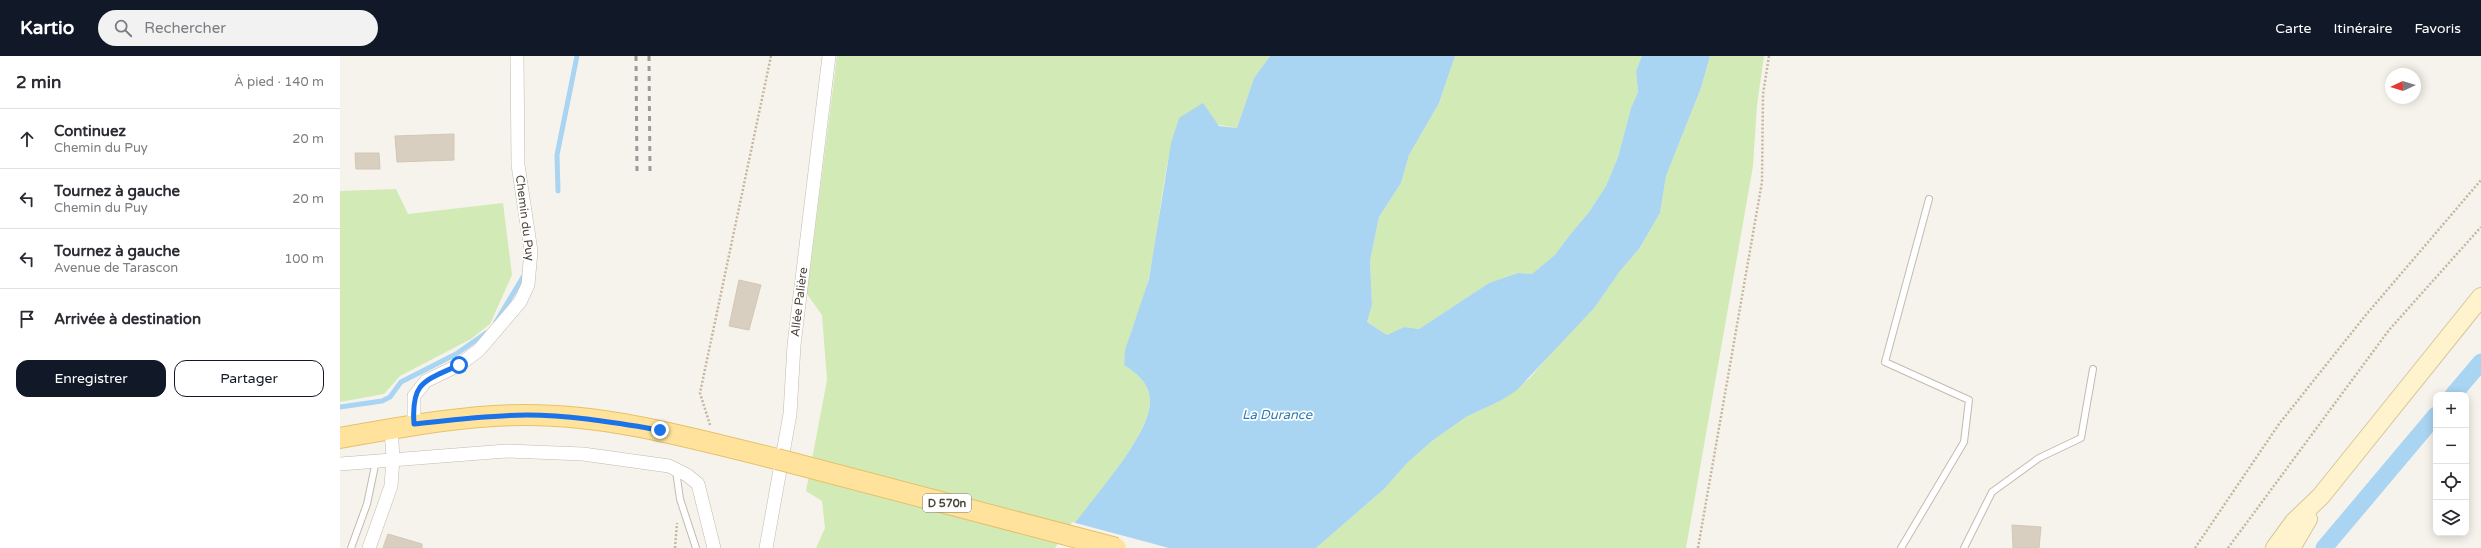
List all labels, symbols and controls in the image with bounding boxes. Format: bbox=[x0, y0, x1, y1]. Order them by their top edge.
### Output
search box bbox=[98, 10, 378, 46]
text: Kartio bbox=[20, 17, 74, 39]
icon: search bbox=[112, 17, 134, 39]
text: Rechercher bbox=[144, 19, 226, 37]
text: Carte bbox=[2275, 20, 2311, 37]
text: Itinéraire bbox=[2333, 20, 2392, 37]
text: Favoris bbox=[2414, 20, 2461, 37]
north arrow bbox=[2385, 68, 2421, 104]
text: 2 min bbox=[16, 72, 61, 93]
text: À pied · 140 m bbox=[234, 74, 324, 90]
text: Continuez bbox=[54, 122, 126, 140]
icon: ahead bbox=[16, 128, 38, 150]
text: 20 m bbox=[292, 131, 324, 147]
text: Chemin du Puy bbox=[54, 140, 148, 156]
street label: Chemin du Puy bbox=[513, 174, 537, 262]
text: Tournez à gauche bbox=[54, 182, 180, 200]
icon: left bbox=[16, 188, 38, 210]
text: 20 m bbox=[292, 191, 324, 207]
text: Chemin du Puy bbox=[54, 200, 148, 216]
text: Tournez à gauche bbox=[54, 242, 180, 260]
icon: left bbox=[16, 248, 38, 270]
text: 100 m bbox=[284, 251, 324, 267]
text: Avenue de Tarascon bbox=[54, 260, 178, 276]
street label: Allée Palière bbox=[788, 266, 810, 338]
icon: arrive bbox=[16, 308, 38, 330]
text: Arrivée à destination bbox=[54, 310, 201, 328]
route start bbox=[450, 356, 468, 374]
button: Enregistrer bbox=[16, 360, 166, 397]
button: Partager bbox=[174, 360, 324, 397]
map controls bbox=[2433, 392, 2469, 536]
button: + bbox=[2433, 392, 2469, 428]
water label: La Durance bbox=[1242, 407, 1313, 423]
route end bbox=[651, 421, 669, 439]
button: − bbox=[2433, 428, 2469, 464]
button: locate bbox=[2433, 464, 2469, 500]
road number: D 570n bbox=[923, 494, 971, 512]
button: layers bbox=[2433, 500, 2469, 536]

